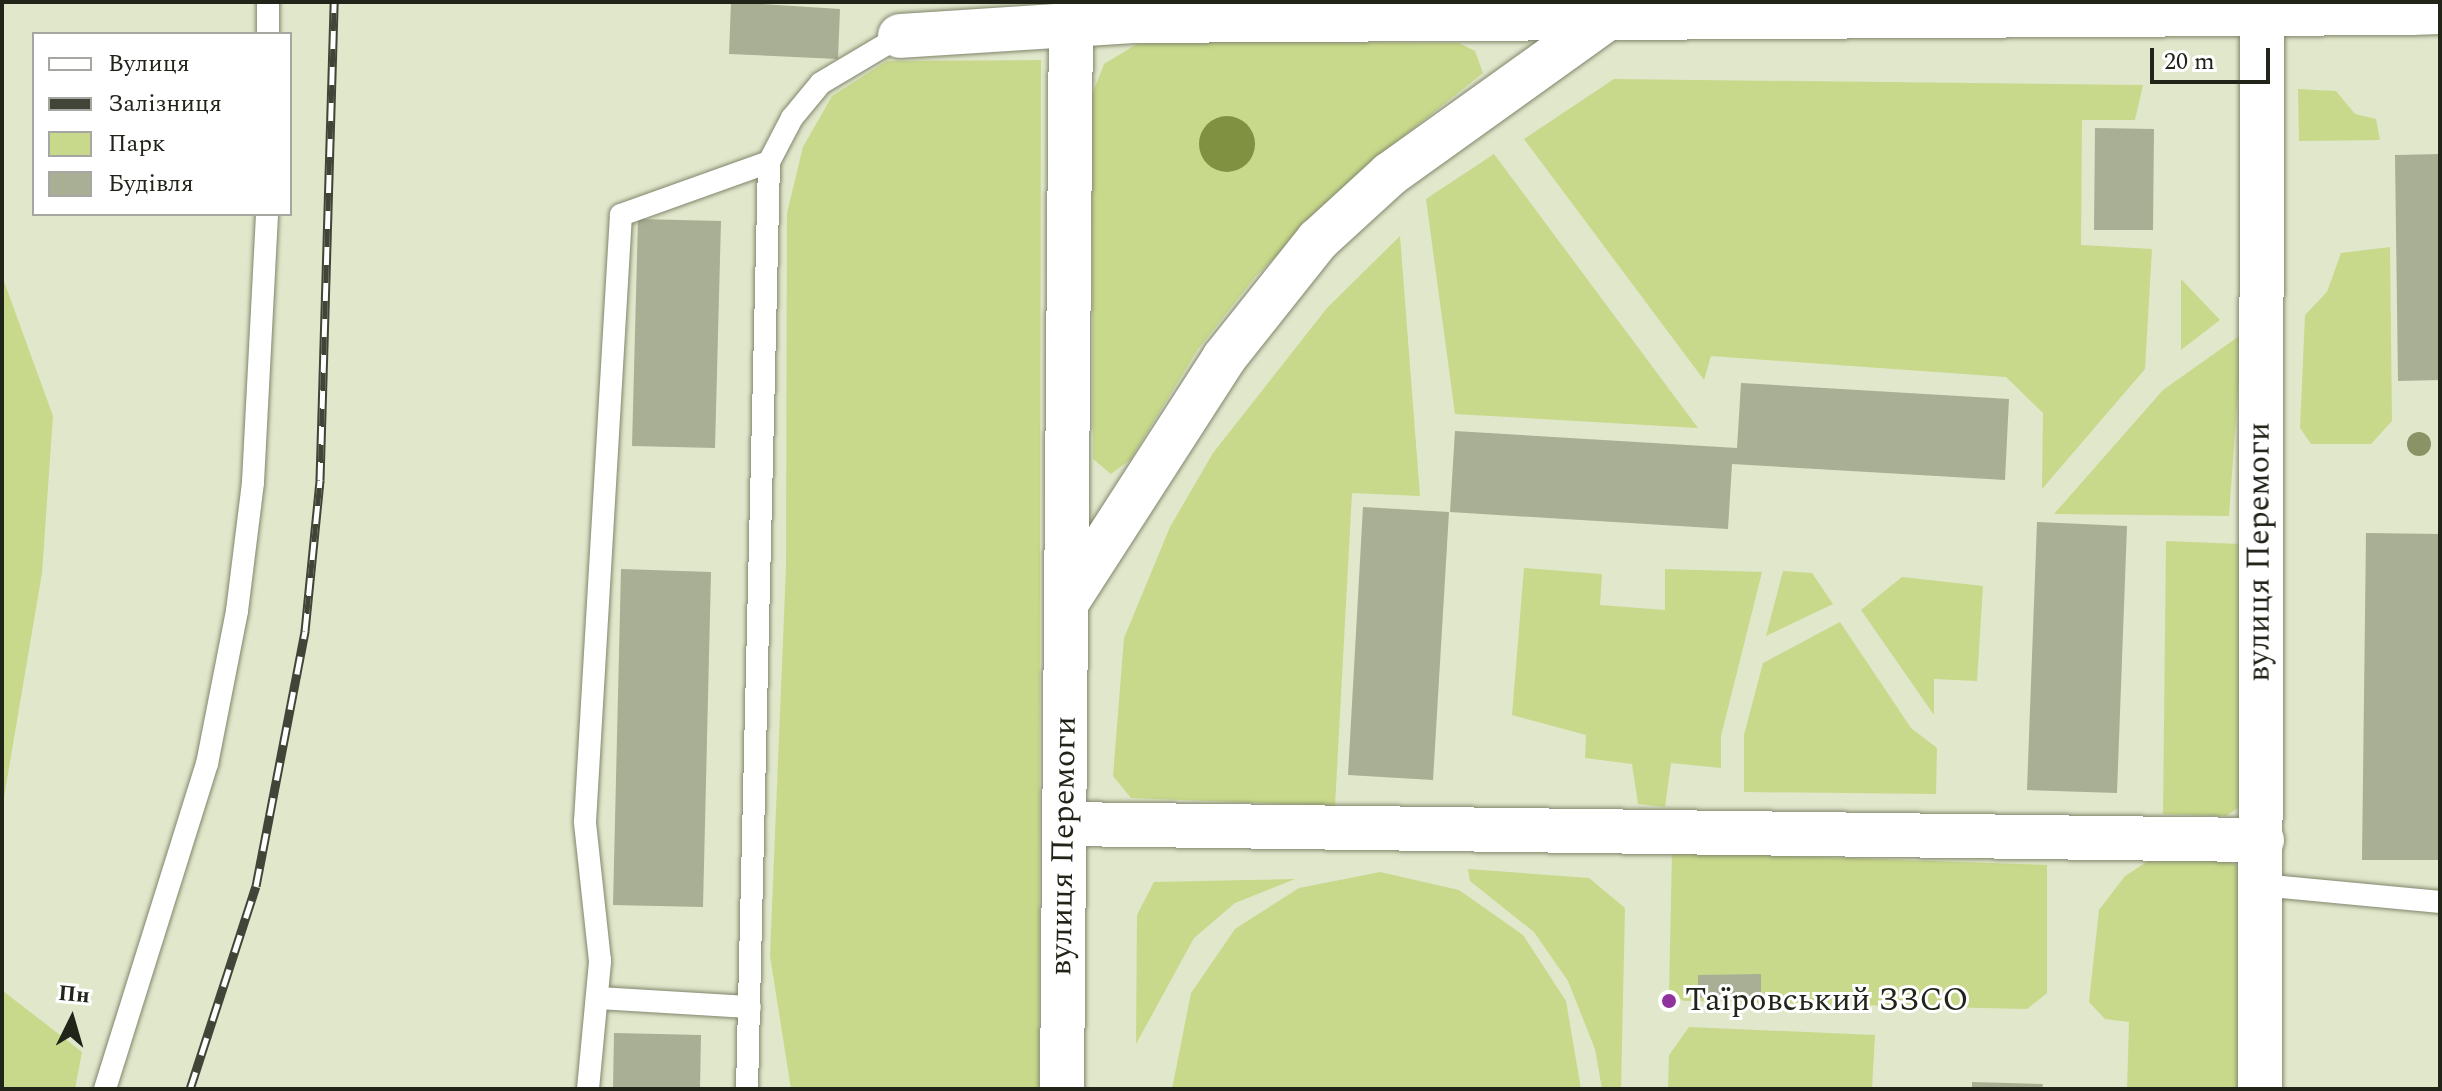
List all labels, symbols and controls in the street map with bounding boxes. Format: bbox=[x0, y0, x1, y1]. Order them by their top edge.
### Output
legend bbox=[32, 32, 292, 216]
scale bar bbox=[2154, 32, 2274, 82]
text: 20 m bbox=[2164, 44, 2215, 80]
text: Вулиця bbox=[108, 46, 190, 82]
text: Залізниця bbox=[108, 86, 222, 122]
text: Парк bbox=[108, 126, 165, 162]
text: Будівля bbox=[108, 166, 194, 202]
street label: вулиця Перемоги bbox=[2241, 422, 2279, 682]
street label: вулиця Перемоги bbox=[1043, 716, 1085, 976]
text: Пн bbox=[57, 977, 91, 1012]
north arrow bbox=[32, 979, 112, 1059]
place label: Таїровський ЗЗСО bbox=[1685, 982, 1968, 1020]
marker: Таїровський ЗЗСО bbox=[1660, 992, 1678, 1010]

